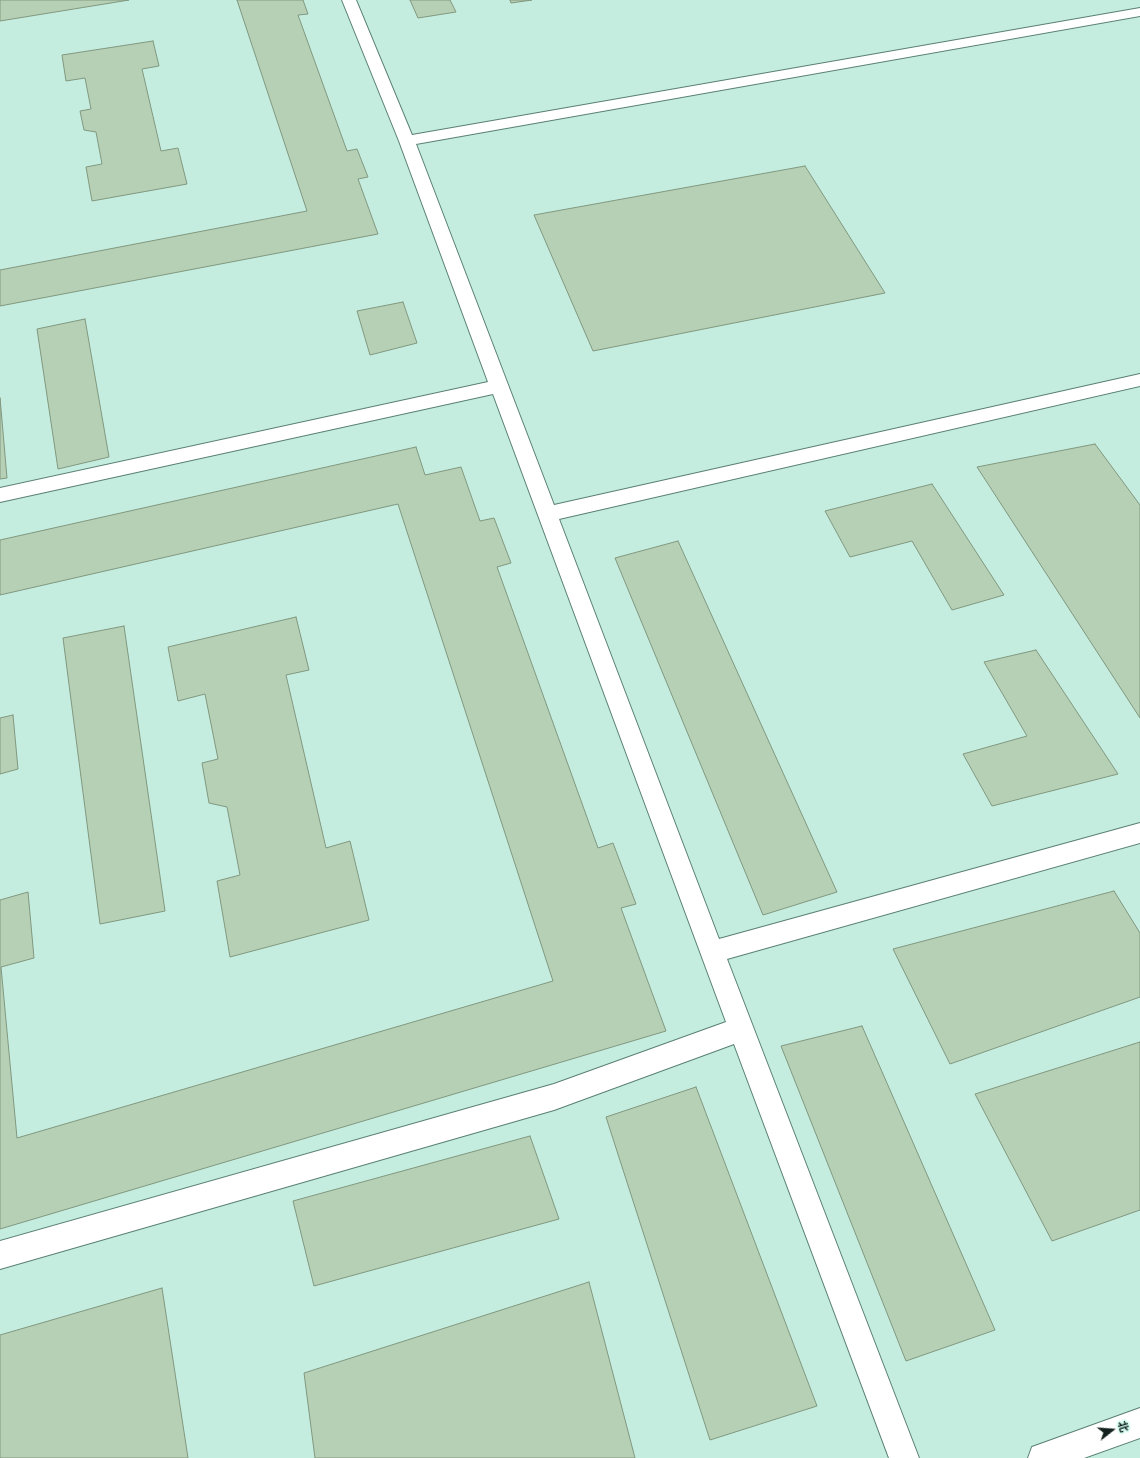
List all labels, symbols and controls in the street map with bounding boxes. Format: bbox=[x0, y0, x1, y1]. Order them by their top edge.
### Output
north arrow bbox=[1092, 1410, 1132, 1450]
text: 北 bbox=[1115, 1419, 1133, 1434]

